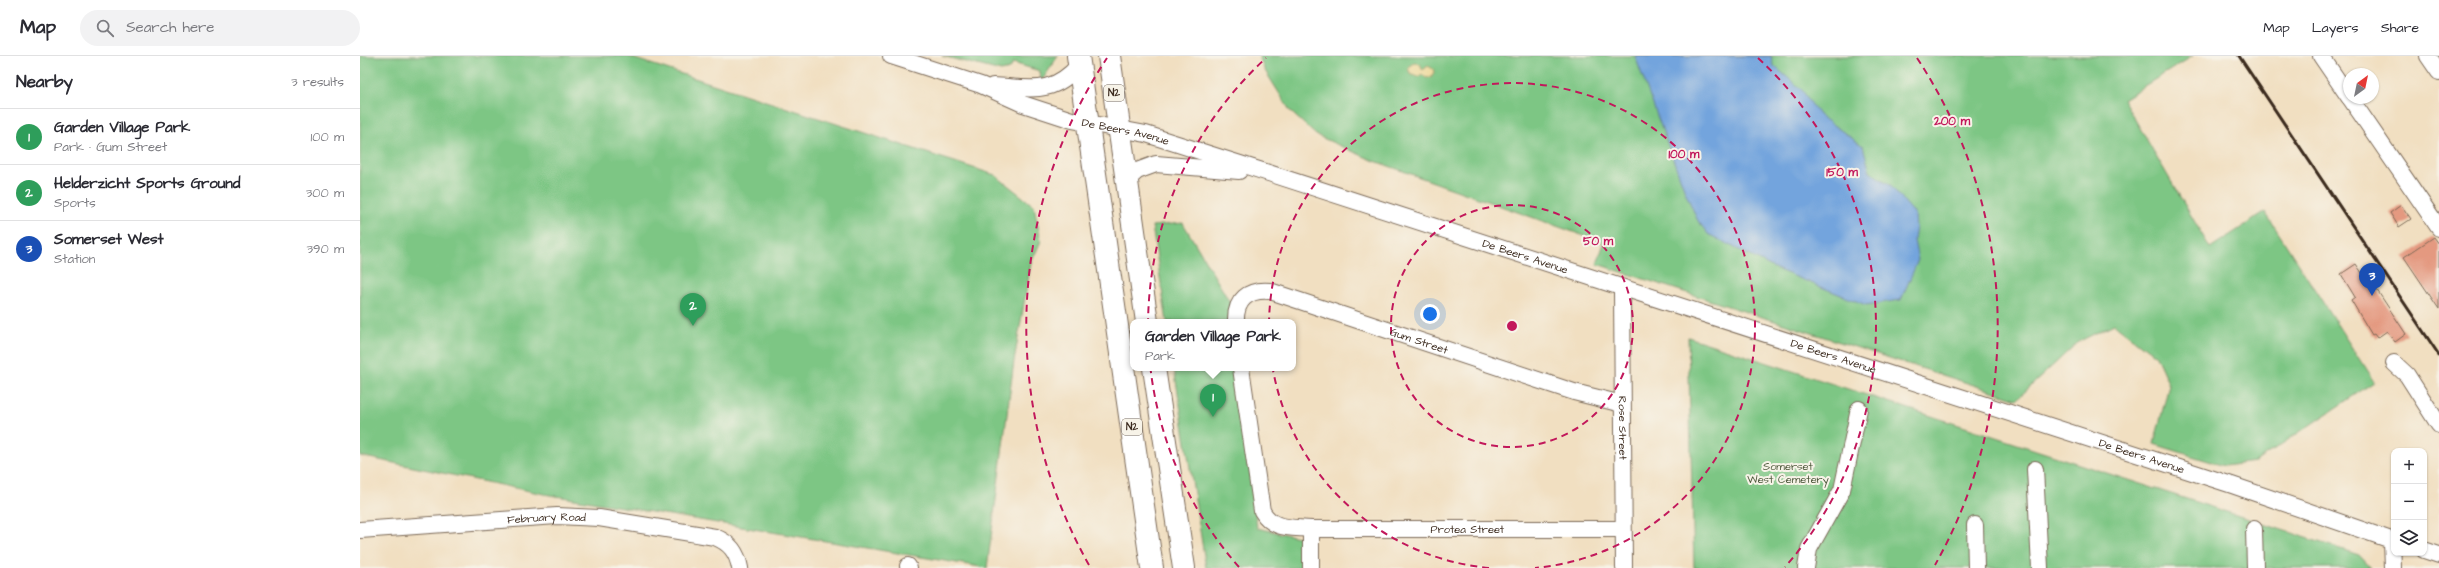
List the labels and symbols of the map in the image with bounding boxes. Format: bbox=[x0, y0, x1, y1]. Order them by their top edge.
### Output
north arrow bbox=[2343, 68, 2379, 104]
road number: N2 bbox=[1104, 85, 1124, 101]
text: 200 m bbox=[1933, 113, 1971, 130]
street label: De Beers Avenue bbox=[1081, 115, 1171, 148]
text: 100 m bbox=[1669, 146, 1700, 163]
text: 150 m bbox=[1826, 164, 1859, 181]
text: 50 m bbox=[1583, 233, 1614, 250]
street label: De Beers Avenue bbox=[1481, 235, 1570, 277]
pin: 3 bbox=[2359, 263, 2385, 296]
pin: 2 bbox=[680, 293, 706, 326]
your location bbox=[1420, 304, 1440, 324]
centre of rings bbox=[1505, 319, 1519, 333]
street label: Gum Street bbox=[1388, 324, 1451, 357]
street label: De Beers Avenue bbox=[1789, 335, 1878, 377]
pin: 1 bbox=[1200, 384, 1226, 417]
street label: Rose Street bbox=[1615, 396, 1631, 461]
road number: N2 bbox=[1122, 419, 1142, 435]
street label: De Beers Avenue bbox=[2097, 435, 2186, 477]
park label: Somerset West Cemetery bbox=[1747, 459, 1829, 488]
street label: February Road bbox=[507, 508, 587, 527]
street label: Protea Street bbox=[1431, 522, 1505, 537]

